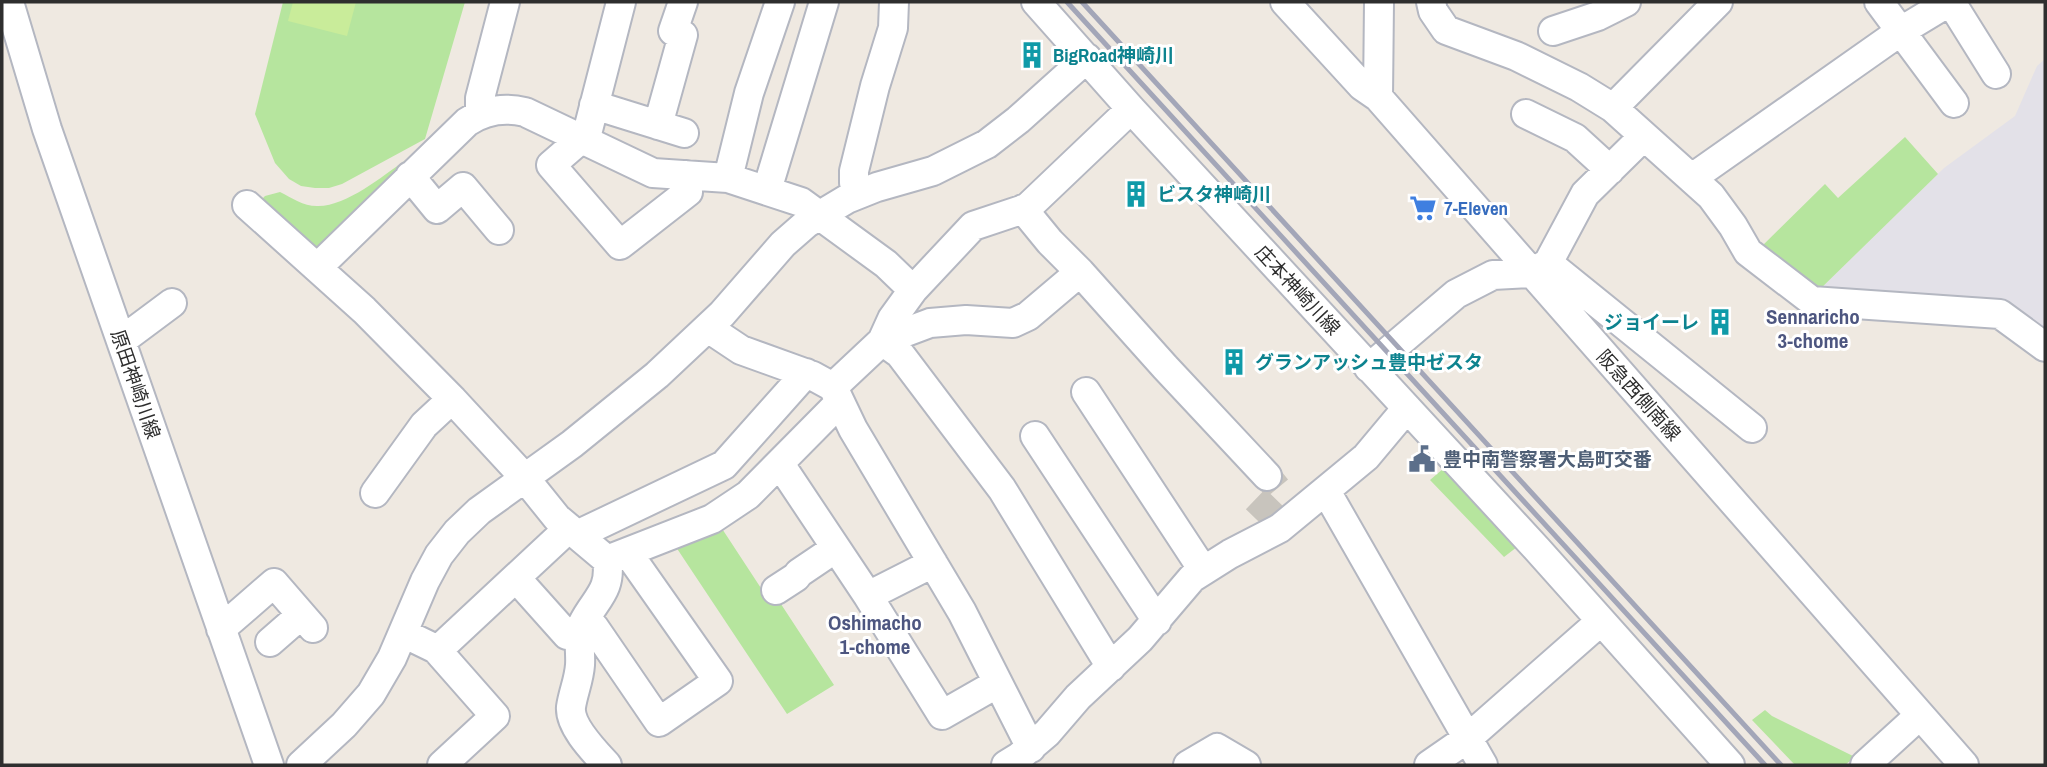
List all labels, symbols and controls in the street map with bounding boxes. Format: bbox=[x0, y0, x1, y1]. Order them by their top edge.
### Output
building icon: BigRoad神崎川 bbox=[1017, 40, 1047, 70]
place label: BigRoad神崎川 bbox=[1053, 42, 1174, 68]
building icon: ビスタ神崎川 bbox=[1121, 179, 1151, 209]
place label: ビスタ神崎川 bbox=[1157, 181, 1271, 207]
supermarket icon: 7-Eleven bbox=[1408, 193, 1438, 223]
place label: 7-Eleven bbox=[1444, 195, 1508, 221]
street label: 庄本神崎川線 bbox=[1250, 239, 1346, 341]
district label: Sennaricho 3-chome bbox=[1766, 302, 1860, 355]
building icon: ジョイーレ bbox=[1705, 307, 1735, 337]
place label: ジョイーレ bbox=[1604, 309, 1699, 335]
street label: 原田神崎川線 bbox=[105, 326, 167, 442]
street label: 阪急西側南線 bbox=[1591, 344, 1687, 446]
building icon: グランアッシュ豊中ゼスタ bbox=[1219, 347, 1249, 377]
place label: グランアッシュ豊中ゼスタ bbox=[1255, 349, 1483, 375]
public building icon: 豊中南警察署大島町交番 bbox=[1407, 444, 1437, 474]
place label: 豊中南警察署大島町交番 bbox=[1443, 446, 1652, 472]
district label: Oshimacho 1-chome bbox=[828, 608, 922, 661]

